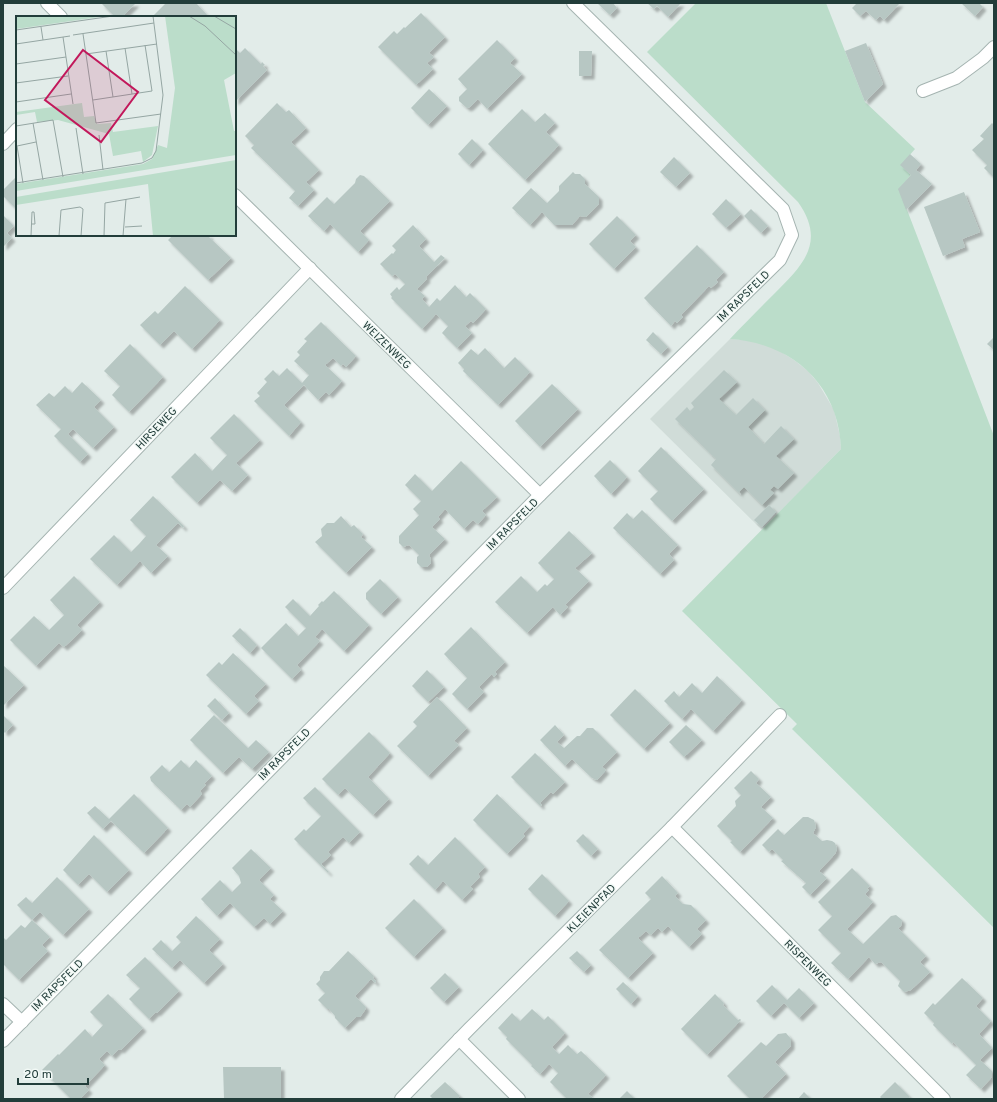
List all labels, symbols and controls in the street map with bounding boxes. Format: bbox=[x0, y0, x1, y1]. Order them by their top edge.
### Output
inset map bbox=[16, 16, 236, 236]
street label: IM RAPSFELD bbox=[714, 268, 773, 326]
street label: WEIZENWEG bbox=[359, 319, 414, 373]
street label: HIRSEWEG bbox=[133, 404, 180, 453]
street label: IM RAPSFELD bbox=[484, 496, 542, 554]
street label: IM RAPSFELD bbox=[256, 726, 314, 784]
street label: KLEIENPFAD bbox=[564, 881, 619, 936]
street label: RISPENWEG bbox=[781, 937, 834, 990]
street label: IM RAPSFELD bbox=[29, 957, 87, 1015]
scale bar bbox=[18, 1060, 88, 1086]
text: 20 m bbox=[24, 1067, 52, 1083]

